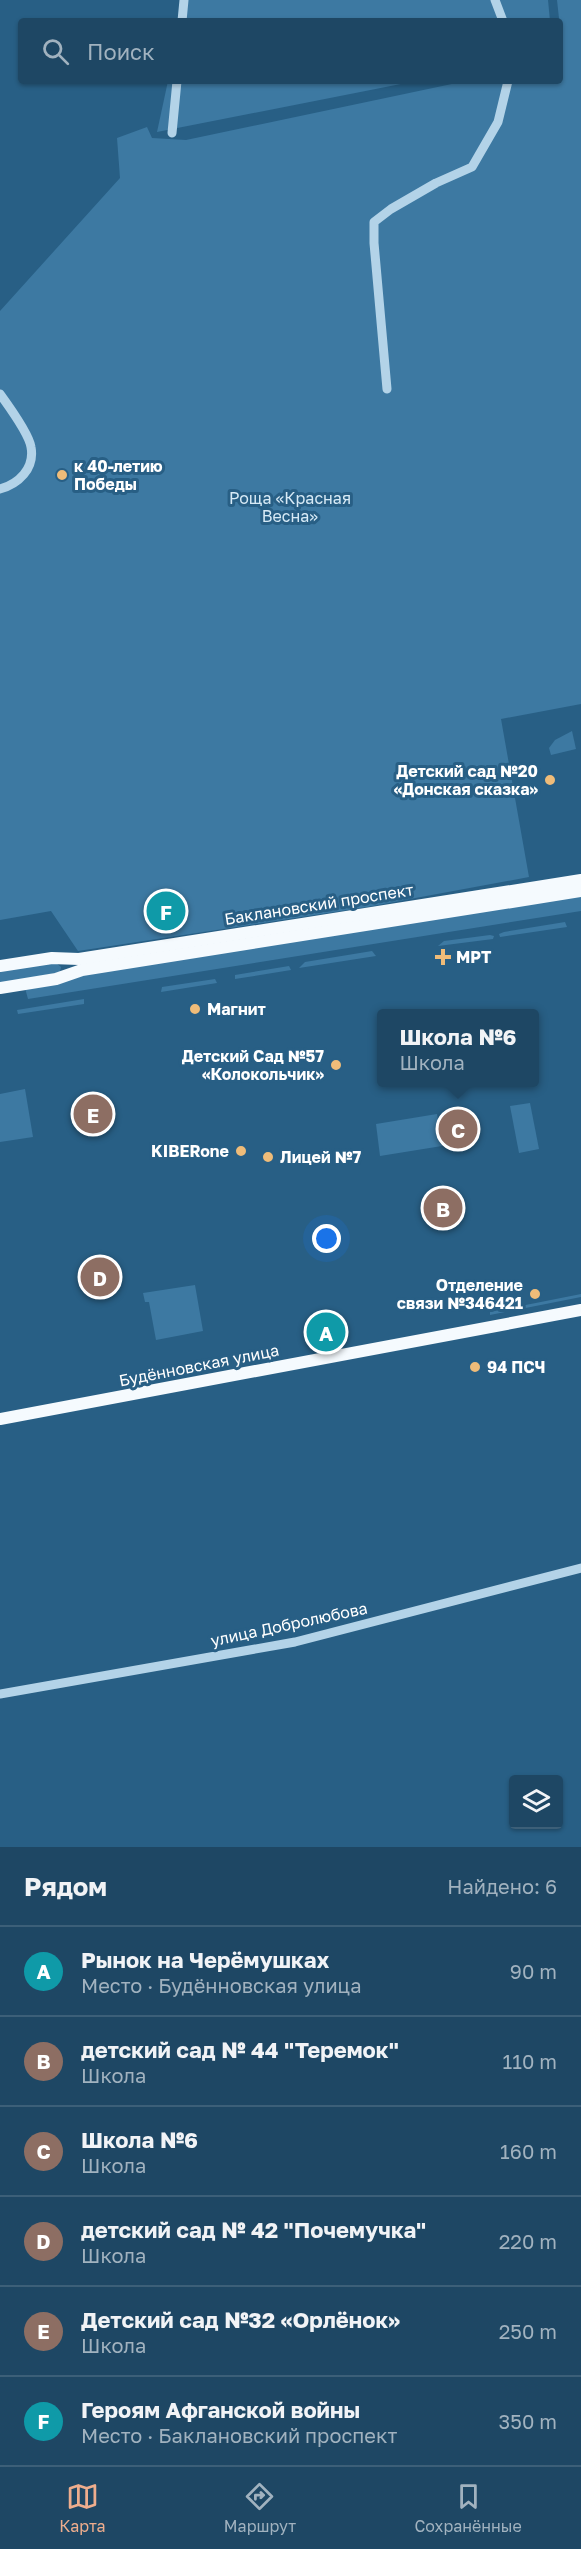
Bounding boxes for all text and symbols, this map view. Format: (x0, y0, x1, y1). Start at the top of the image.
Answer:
search box (18, 18, 563, 84)
icon: search (39, 35, 72, 68)
text: Поиск (87, 38, 155, 65)
place label: к 40-летию Победы (74, 456, 163, 494)
marker: к 40-летию Победы (55, 468, 69, 482)
park label: Роща «Красная Весна» (229, 488, 351, 526)
place label: Детский сад №20 «Донская сказка» (394, 761, 538, 799)
marker: Детский сад №20 «Донская сказка» (543, 773, 557, 787)
street label: Баклановский проспект (223, 879, 415, 929)
pin: F (146, 888, 186, 934)
place label: МРТ (456, 947, 492, 967)
marker: МРТ (434, 948, 452, 966)
place label: Магнит (207, 999, 266, 1019)
marker: Магнит (188, 1002, 202, 1016)
popup (377, 1009, 539, 1087)
text: Школа №6 (399, 1023, 517, 1050)
place label: Детский Сад №57 «Колокольчик» (182, 1046, 324, 1084)
text: Школа (399, 1050, 465, 1074)
marker: Детский Сад №57 «Колокольчик» (329, 1058, 343, 1072)
pin: E (74, 1092, 112, 1136)
pin: C (438, 1106, 478, 1152)
place label: KIBERone (151, 1141, 229, 1161)
marker: KIBERone (234, 1144, 248, 1158)
place label: Лицей №7 (280, 1147, 361, 1167)
marker: Лицей №7 (261, 1150, 275, 1164)
pin: B (424, 1186, 462, 1230)
your location (312, 1224, 341, 1253)
pin: D (80, 1254, 120, 1300)
place label: Отделение связи №346421 (397, 1275, 523, 1313)
marker: Отделение связи №346421 (528, 1287, 542, 1301)
pin: A (306, 1310, 346, 1354)
street label: Будённовская улица (117, 1340, 281, 1390)
place label: 94 ПСЧ (487, 1357, 545, 1377)
marker: 94 ПСЧ (468, 1360, 482, 1374)
street label: улица Добролюбова (209, 1598, 369, 1650)
map controls (509, 1775, 563, 1829)
button: layers (509, 1775, 563, 1829)
text: Рядом (24, 1871, 107, 1902)
text: Найдено: 6 (447, 1874, 557, 1898)
text: Рынок на Черёмушках (81, 1946, 329, 1973)
text: A (36, 1959, 51, 1983)
text: 90 m (510, 1959, 557, 1983)
text: Место · Будённовская улица (81, 1973, 362, 1997)
text: детский сад № 44 "Теремок" (81, 2036, 399, 2063)
text: B (36, 2049, 51, 2073)
text: 110 m (503, 2049, 557, 2073)
text: Школа (81, 2063, 146, 2087)
text: Школа №6 (81, 2126, 198, 2153)
text: C (36, 2139, 51, 2163)
text: 160 m (500, 2139, 557, 2163)
text: Школа (81, 2153, 146, 2177)
text: детский сад № 42 "Почемучка" (81, 2216, 426, 2243)
text: D (36, 2229, 51, 2253)
text: 220 m (499, 2229, 557, 2253)
text: Школа (81, 2243, 146, 2267)
text: Детский сад №32 «Орлёнок» (81, 2306, 400, 2333)
text: E (37, 2319, 50, 2343)
text: 250 m (499, 2319, 557, 2343)
text: Школа (81, 2333, 146, 2357)
text: Героям Афганской войны (81, 2396, 360, 2423)
text: F (38, 2409, 49, 2433)
text: 350 m (499, 2409, 557, 2433)
text: Место · Баклановский проспект (81, 2423, 397, 2447)
tab: Карта (59, 2480, 106, 2536)
tab: Маршрут (224, 2480, 296, 2536)
tab: Сохранённые (414, 2480, 522, 2536)

